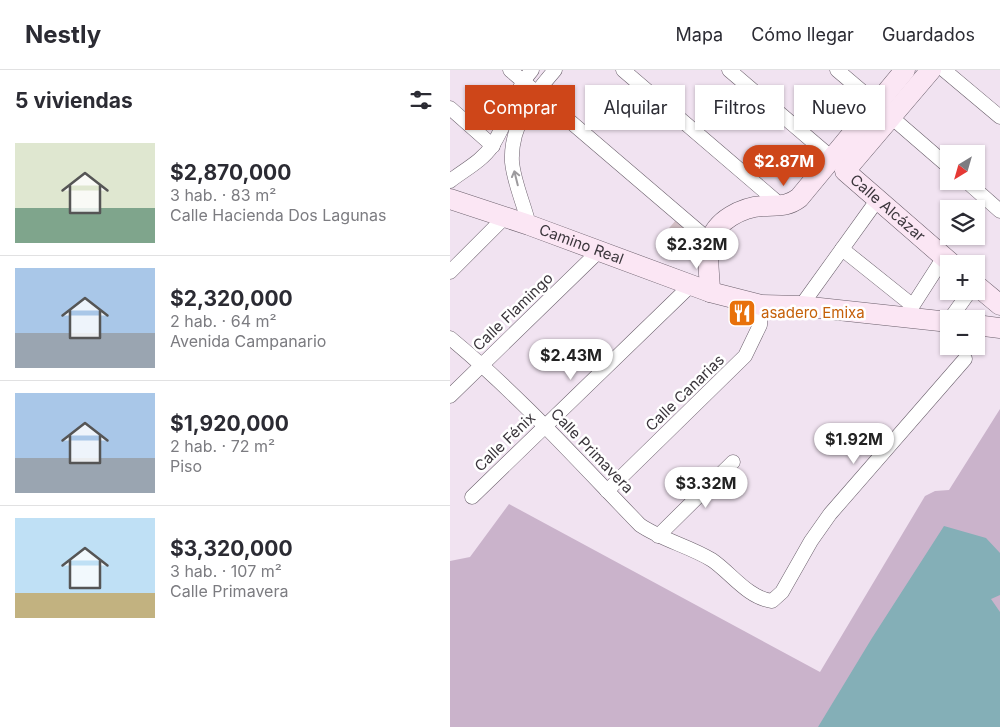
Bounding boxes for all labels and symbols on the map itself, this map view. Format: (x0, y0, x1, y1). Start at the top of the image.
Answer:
pin: $2.87M (743, 144, 825, 187)
north arrow (940, 145, 985, 190)
one-way arrow (510, 170, 520, 186)
street label: Calle Alcázar (846, 170, 930, 246)
street label: Camino Real (537, 220, 626, 268)
pin: $2.32M (656, 228, 738, 270)
street label: Calle Flamingo (469, 269, 557, 355)
restaurant icon: asadero Emixa (727, 298, 757, 328)
place label: asadero Emixa (761, 303, 865, 322)
pin: $2.43M (530, 338, 612, 381)
street label: Calle Canarias (641, 350, 728, 435)
street label: Calle Primavera (547, 404, 638, 497)
street label: Calle Fénix (470, 408, 539, 475)
pin: $1.92M (813, 422, 895, 465)
pin: $3.32M (665, 466, 747, 509)

